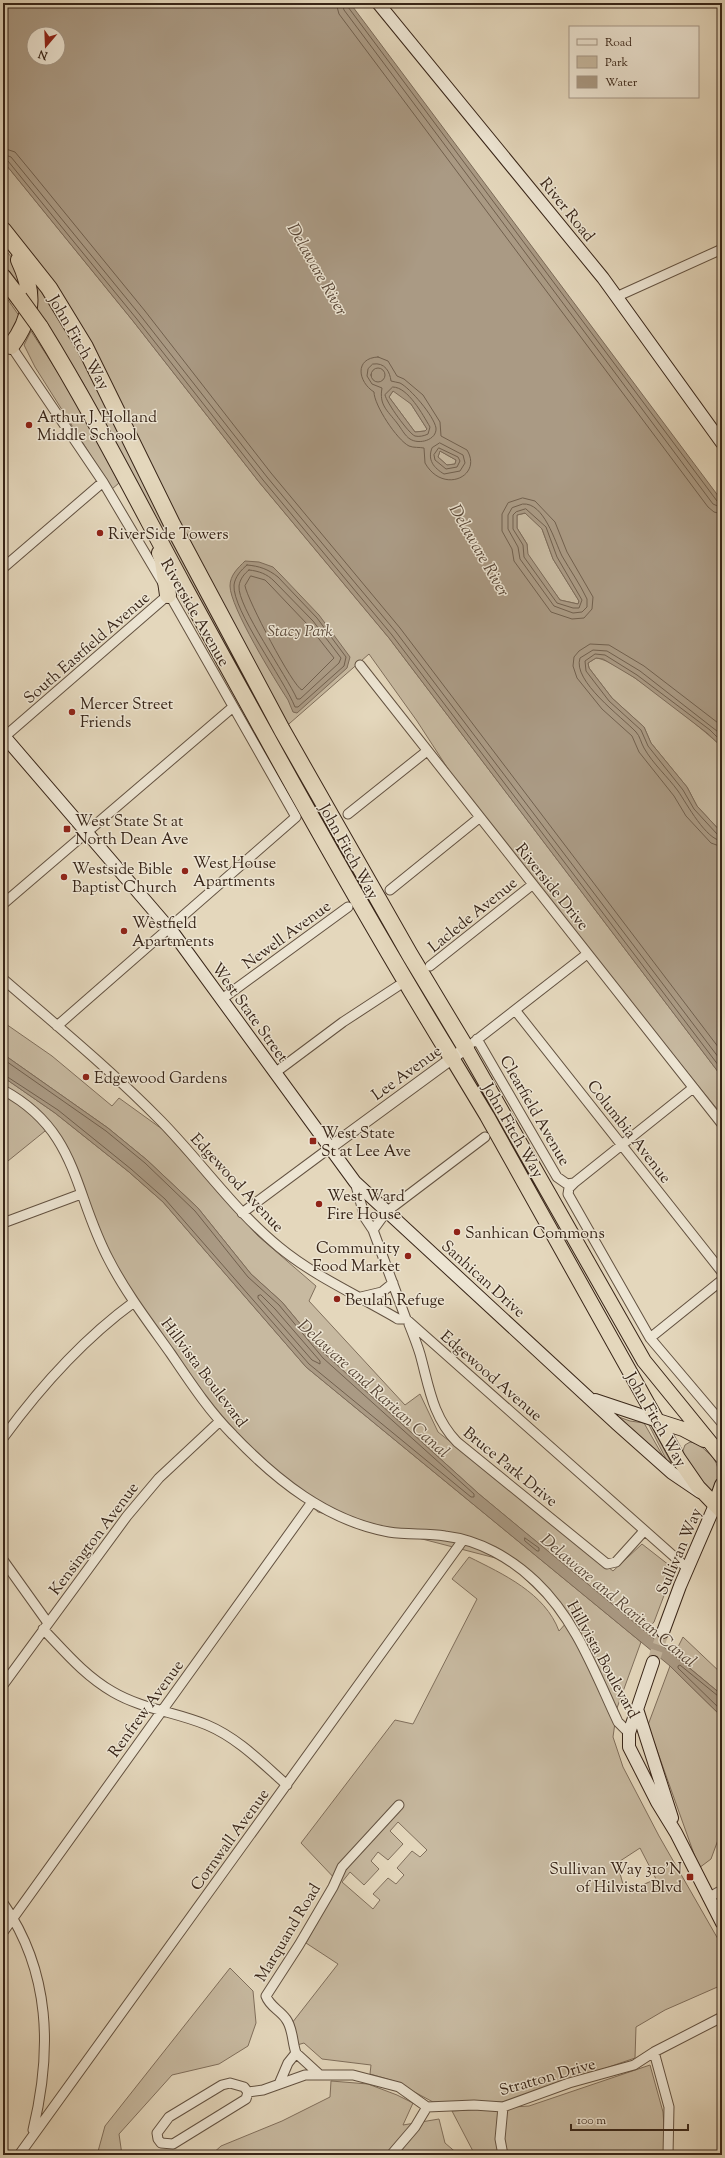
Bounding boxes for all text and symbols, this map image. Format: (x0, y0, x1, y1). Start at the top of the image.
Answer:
north arrow (26, 26, 66, 66)
legend (569, 26, 699, 98)
text: Road (605, 34, 632, 52)
text: N (36, 45, 51, 64)
text: Park (605, 54, 628, 72)
text: Water (605, 74, 638, 92)
street label: River Road (533, 174, 599, 248)
water label: Delaware River (280, 219, 352, 321)
street label: John Fitch Way (41, 291, 114, 395)
place label: Arthur J. Holland Middle School (37, 407, 157, 448)
marker: Arthur J. Holland Middle School (24, 420, 34, 430)
water label: Delaware River (442, 500, 514, 602)
place label: RiverSide Towers (108, 524, 228, 547)
marker: RiverSide Towers (95, 528, 105, 538)
street label: Riverside Avenue (154, 555, 234, 672)
street label: South Eastfield Avenue (19, 587, 156, 710)
park label: Stacy Park (267, 621, 333, 644)
place label: Mercer Street Friends (80, 694, 174, 735)
marker: Mercer Street Friends (67, 707, 77, 717)
street label: John Fitch Way (312, 799, 384, 904)
place label: West State St at North Dean Ave (75, 811, 188, 852)
marker: West State St at North Dean Ave (62, 824, 72, 834)
street label: Riverside Drive (509, 839, 593, 936)
place label: West House Apartments (193, 853, 276, 894)
place label: Westside Bible Baptist Church (72, 859, 178, 900)
marker: West House Apartments (180, 866, 190, 876)
marker: Westside Bible Baptist Church (59, 872, 69, 882)
street label: Laclede Avenue (424, 873, 523, 959)
street label: Newell Avenue (238, 896, 336, 976)
place label: Westfield Apartments (132, 913, 214, 954)
marker: Westfield Apartments (119, 926, 129, 936)
street label: West State Street (205, 959, 293, 1069)
street label: Lee Avenue (368, 1041, 447, 1107)
street label: Clearfield Avenue (493, 1052, 575, 1171)
place label: Edgewood Gardens (94, 1068, 227, 1091)
marker: Edgewood Gardens (81, 1072, 91, 1082)
street label: Columbia Avenue (580, 1076, 676, 1189)
street label: John Fitch Way (475, 1079, 548, 1183)
place label: West State St at Lee Ave (321, 1123, 411, 1164)
street label: Edgewood Avenue (184, 1129, 288, 1239)
marker: West State St at Lee Ave (308, 1136, 318, 1146)
place label: West Ward Fire House (327, 1186, 405, 1227)
marker: West Ward Fire House (314, 1199, 324, 1209)
place label: Sanhican Commons (465, 1223, 605, 1246)
marker: Sanhican Commons (452, 1227, 462, 1237)
street label: Sanhican Drive (435, 1236, 529, 1324)
place label: Community Food Market (312, 1238, 401, 1279)
marker: Community Food Market (403, 1251, 413, 1261)
place label: Beulah Refuge (345, 1290, 445, 1313)
marker: Beulah Refuge (332, 1294, 342, 1304)
street label: Hillvista Boulevard (154, 1314, 252, 1433)
water label: Delaware and Raritan Canal (291, 1315, 454, 1464)
street label: Edgewood Avenue (434, 1326, 546, 1428)
street label: John Fitch Way (618, 1368, 691, 1472)
street label: Bruce Park Drive (457, 1423, 562, 1513)
street label: Kensington Avenue (45, 1478, 145, 1601)
street label: Sullivan Way (652, 1505, 709, 1599)
water label: Delaware and Raritan Canal (534, 1529, 701, 1674)
street label: Hillvista Boulevard (560, 1597, 644, 1723)
street label: Renfrew Avenue (104, 1656, 190, 1763)
street label: Cornwall Avenue (186, 1785, 276, 1896)
place label: Sullivan Way 310'N of Hilvista Blvd (549, 1859, 682, 1900)
marker: Sullivan Way 310'N of Hilvista Blvd (685, 1872, 695, 1882)
street label: Marquand Road (251, 1880, 328, 1987)
street label: Stratton Drive (497, 2054, 599, 2103)
scale bar (571, 2106, 688, 2132)
text: 100 m (577, 2112, 606, 2130)

